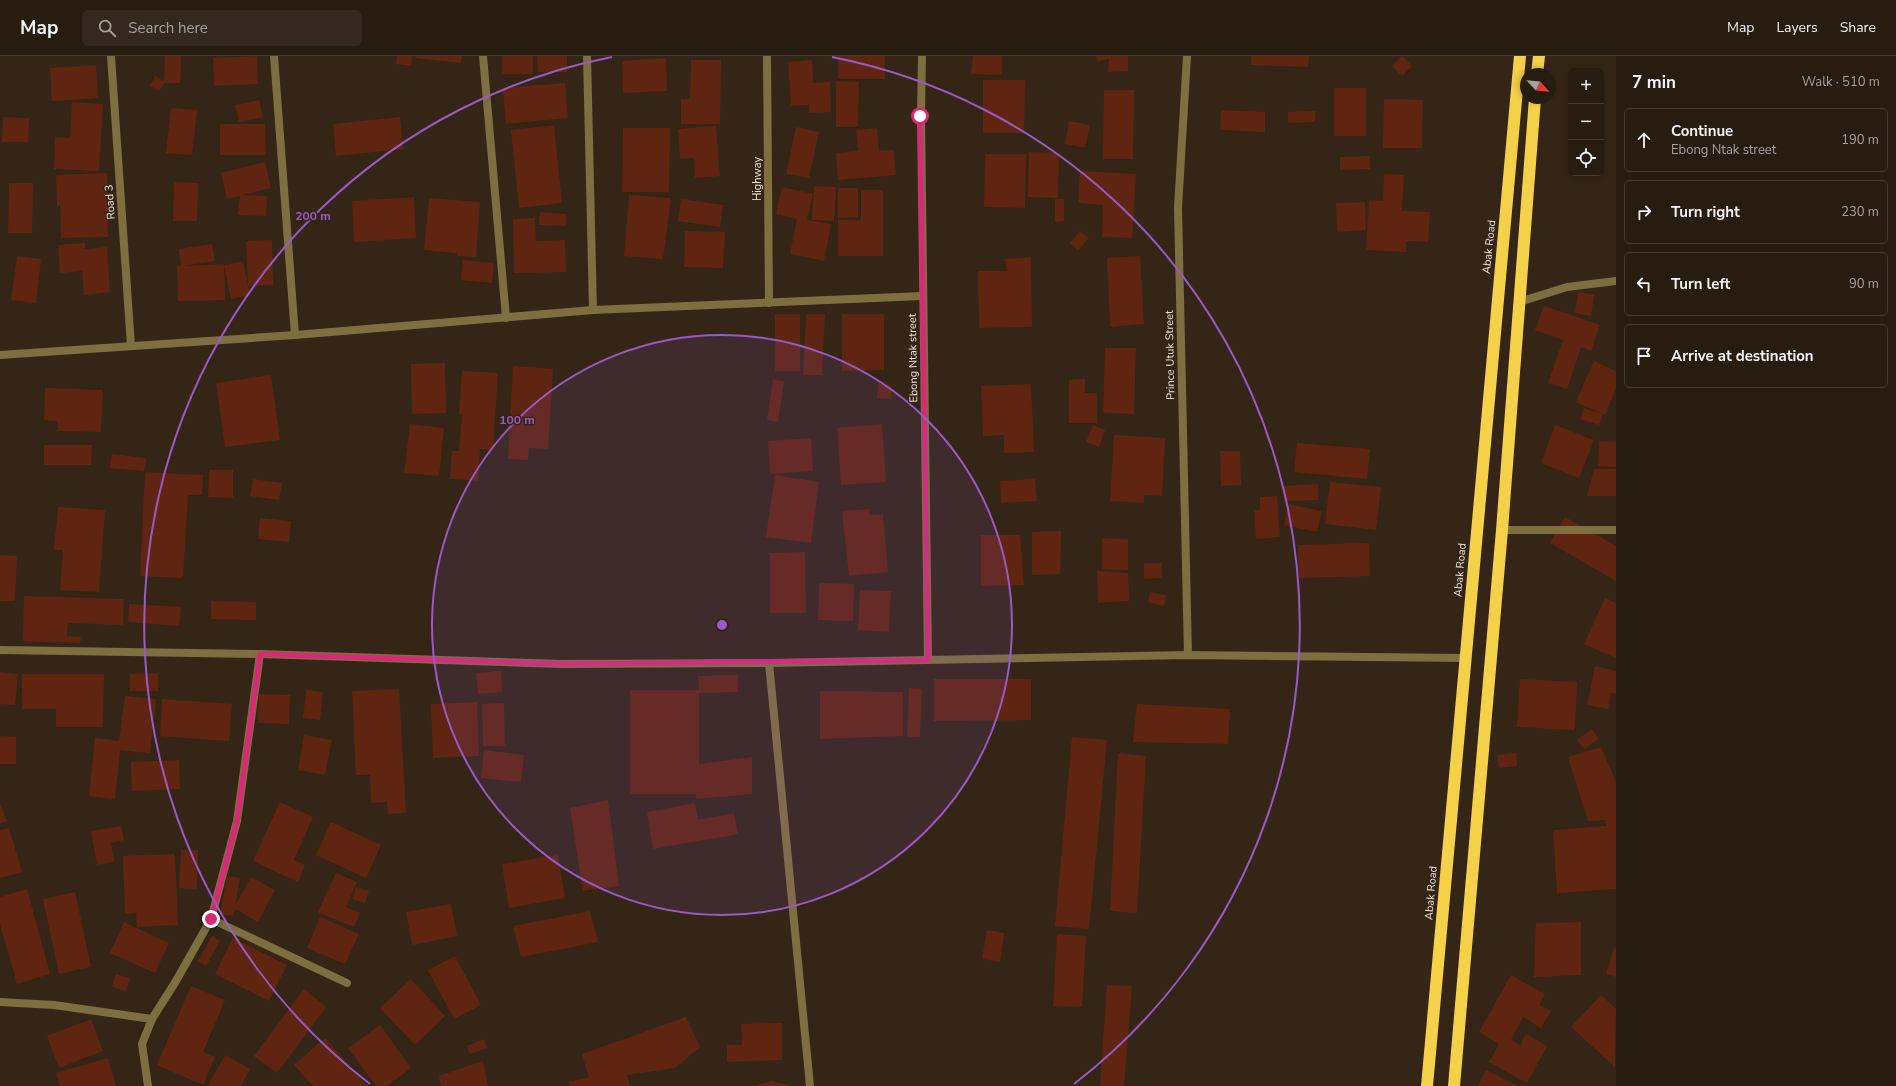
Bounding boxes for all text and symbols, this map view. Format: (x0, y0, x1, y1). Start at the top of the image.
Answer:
search box (82, 10, 362, 46)
text: Map (20, 15, 58, 41)
icon: search (96, 17, 118, 39)
text: Search here (128, 18, 208, 38)
text: Map (1727, 18, 1754, 37)
text: Layers (1776, 18, 1818, 37)
text: Share (1840, 18, 1876, 37)
north arrow (1520, 68, 1556, 104)
map controls (1568, 68, 1604, 176)
button: + (1568, 68, 1604, 104)
text: 7 min (1632, 71, 1676, 94)
text: Walk · 510 m (1802, 73, 1880, 91)
button: − (1568, 104, 1604, 140)
route start (911, 107, 929, 125)
text: Continue (1671, 121, 1733, 141)
icon: ahead (1633, 129, 1655, 151)
text: 190 m (1841, 131, 1879, 149)
button: locate (1568, 140, 1604, 176)
text: Ebong Ntak street (1671, 141, 1776, 159)
street label: Highway (750, 157, 765, 201)
street label: Road 3 (101, 184, 119, 220)
icon: right (1633, 201, 1655, 223)
text: Turn right (1671, 202, 1740, 222)
text: 230 m (1841, 203, 1879, 221)
text: 200 m (295, 208, 331, 224)
street label: Abak Road (1479, 219, 1499, 275)
icon: left (1633, 273, 1655, 295)
text: Turn left (1671, 274, 1730, 294)
text: 90 m (1849, 275, 1879, 293)
street label: Prince Utuk Street (1162, 310, 1178, 400)
street label: Ebong Ntak street (905, 313, 921, 403)
icon: arrive (1633, 345, 1655, 367)
text: Arrive at destination (1671, 346, 1814, 366)
text: 100 m (499, 412, 535, 428)
street label: Abak Road (1450, 542, 1470, 598)
centre of rings (715, 618, 729, 632)
street label: Abak Road (1421, 865, 1441, 921)
route end (202, 910, 220, 928)

